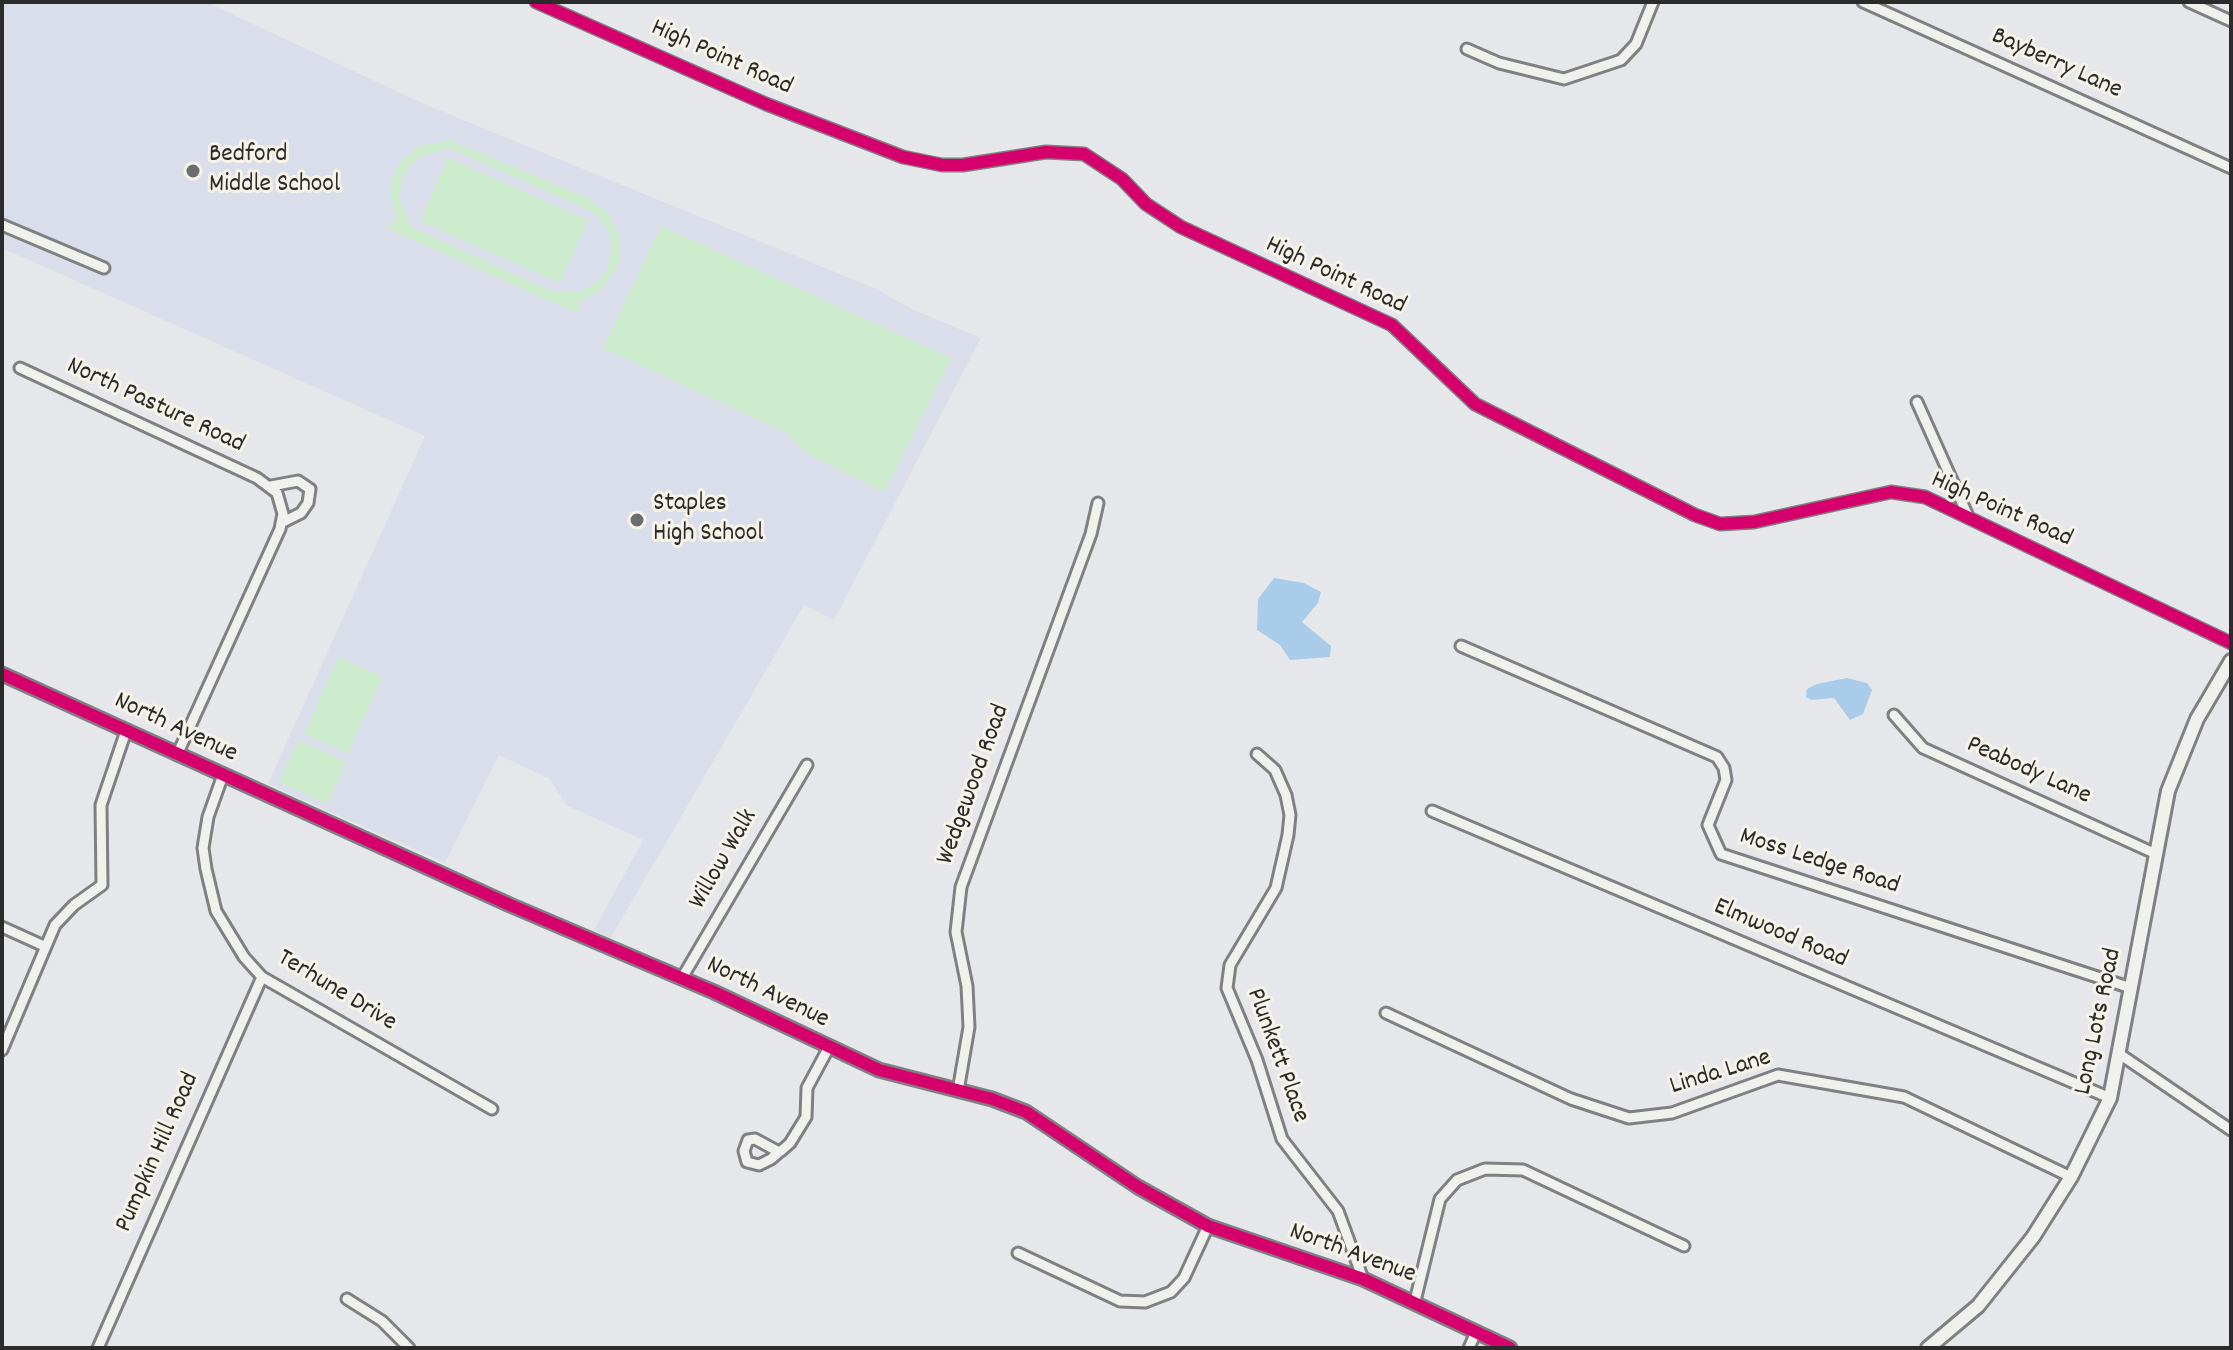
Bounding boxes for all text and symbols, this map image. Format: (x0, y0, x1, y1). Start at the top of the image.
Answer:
street label: High Point Road (645, 14, 797, 104)
street label: Bayberry Lane (1986, 22, 2126, 108)
place label: Bedford Middle School (209, 140, 340, 202)
marker: Bedford Middle School (184, 162, 202, 180)
street label: High Point Road (1260, 231, 1410, 323)
street label: North Pasture Road (61, 352, 249, 462)
street label: High Point Road (1925, 466, 2077, 556)
place label: Staples High School (653, 489, 763, 550)
marker: Staples High School (628, 511, 646, 529)
street label: North Avenue (108, 687, 242, 771)
street label: Wedgewood Road (932, 701, 1018, 869)
street label: Peabody Lane (1961, 731, 2095, 813)
street label: Willow Walk (684, 804, 766, 916)
street label: Moss Ledge Road (1735, 822, 1903, 904)
street label: Elmwood Road (1708, 893, 1852, 977)
street label: Terhune Drive (270, 944, 402, 1040)
street label: Long Lots Road (2069, 946, 2131, 1098)
street label: North Avenue (701, 951, 833, 1037)
street label: Plunkett Place (1237, 985, 1315, 1127)
street label: Linda Lane (1667, 1044, 1775, 1104)
street label: Pumpkin Hill Road (110, 1068, 208, 1238)
street label: North Avenue (1284, 1218, 1420, 1292)

